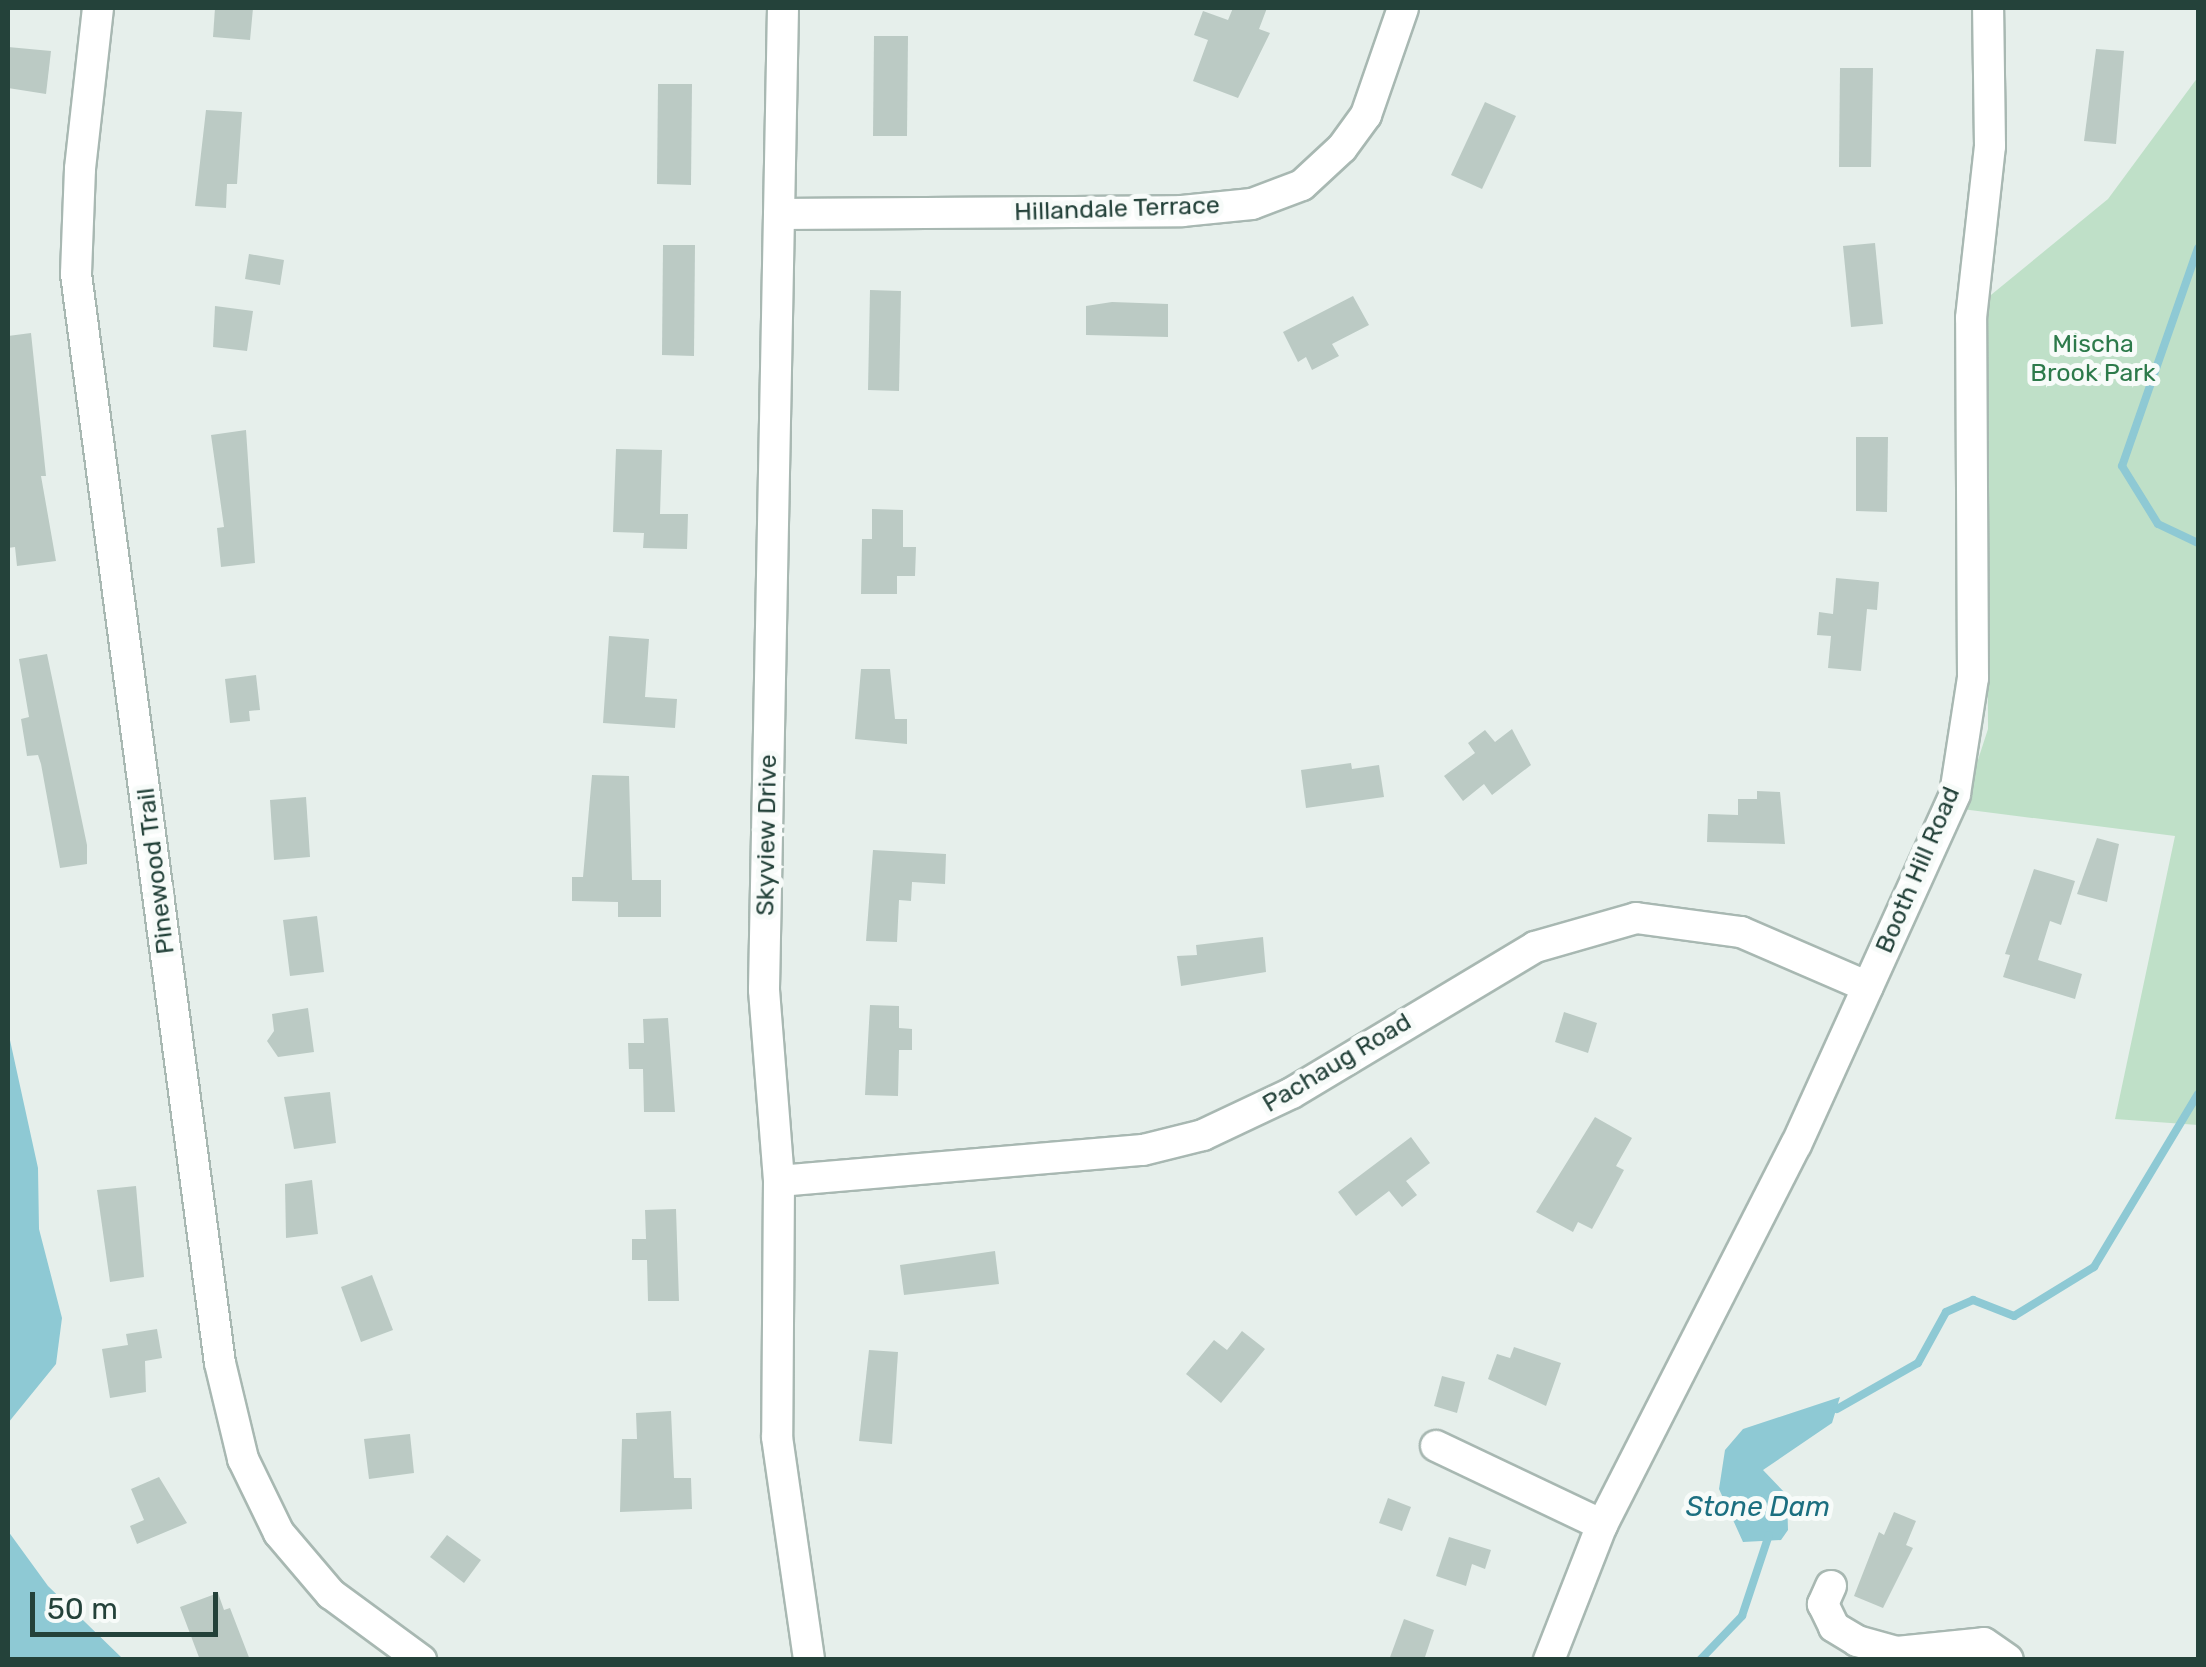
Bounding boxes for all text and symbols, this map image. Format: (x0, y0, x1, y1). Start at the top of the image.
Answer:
street label: Hillandale Terrace (1013, 190, 1221, 228)
park label: Mischa Brook Park (2030, 330, 2156, 389)
street label: Skyview Drive (751, 754, 783, 916)
street label: Booth Hill Road (1869, 782, 1967, 958)
street label: Pinewood Trail (131, 786, 181, 956)
street label: Pachaug Road (1257, 1007, 1417, 1119)
water label: Stone Dam (1686, 1490, 1830, 1524)
scale bar (35, 1572, 222, 1634)
text: 50 m (47, 1591, 118, 1627)

